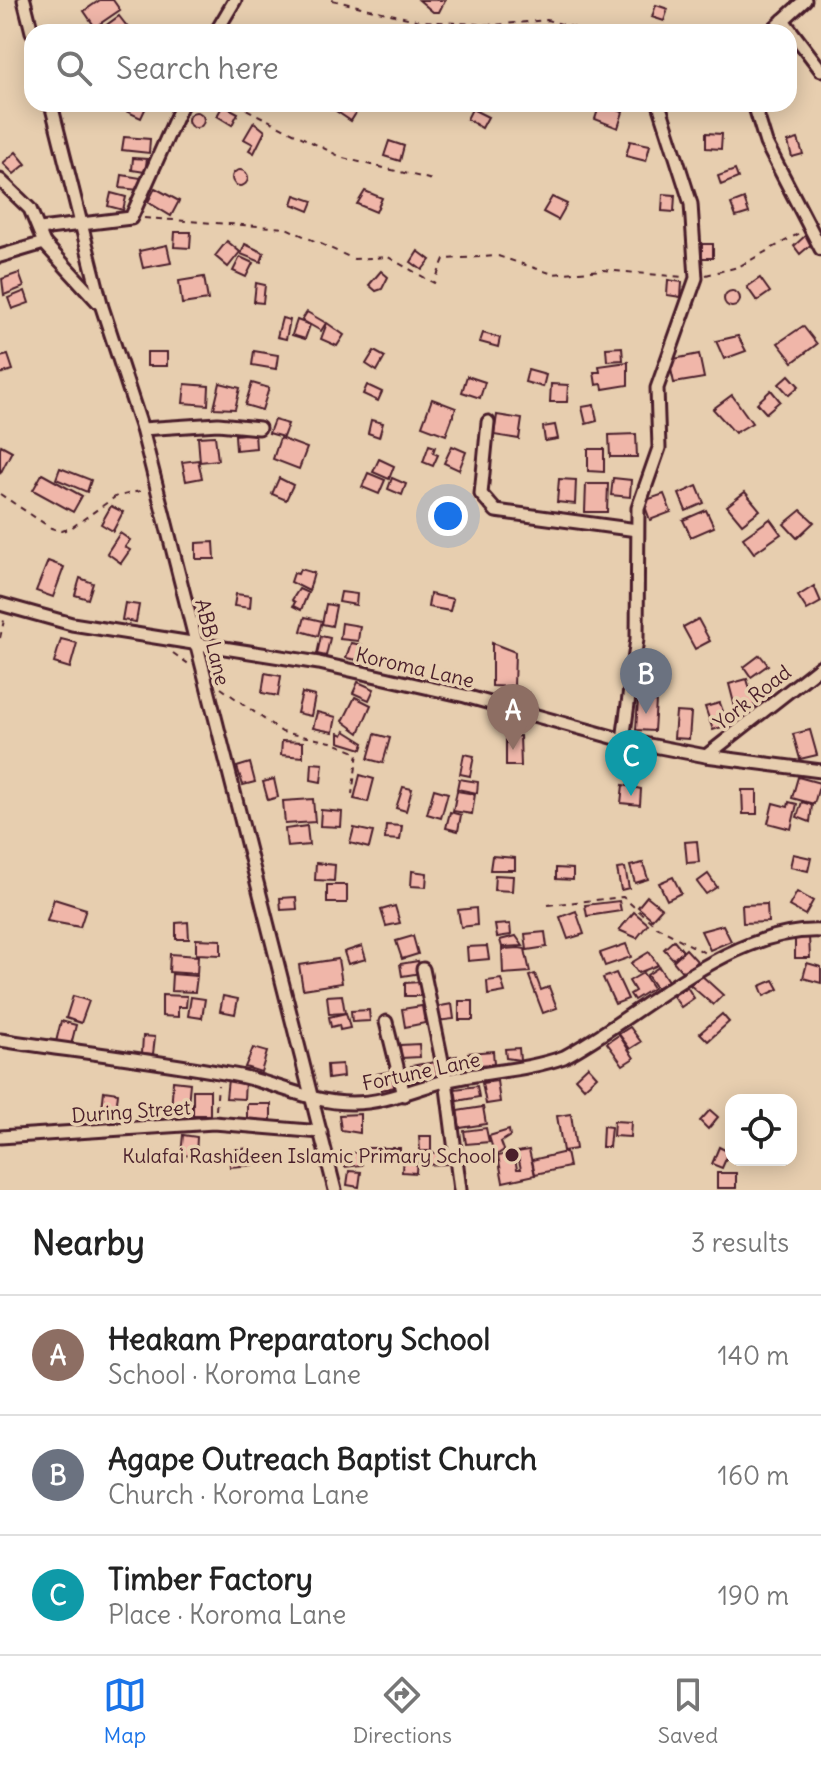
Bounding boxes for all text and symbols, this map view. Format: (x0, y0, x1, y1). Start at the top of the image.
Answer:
search box (24, 24, 797, 112)
icon: search (52, 46, 96, 90)
text: Search here (116, 49, 279, 87)
your location (428, 496, 468, 536)
street label: ABB Lane (190, 596, 236, 688)
street label: Koroma Lane (353, 641, 477, 693)
pin: B (620, 648, 672, 714)
street label: York Road (708, 659, 796, 735)
pin: A (487, 684, 539, 750)
pin: C (605, 730, 657, 796)
street label: Fortune Lane (360, 1046, 482, 1096)
street label: During Street (71, 1094, 192, 1128)
map controls (725, 1094, 797, 1166)
button: locate (725, 1094, 797, 1166)
place label: Kulafai Rashideen Islamic Primary School (122, 1143, 496, 1168)
marker: Kulafai Rashideen Islamic Primary School (503, 1146, 521, 1164)
text: Nearby (32, 1221, 145, 1264)
text: 3 results (691, 1226, 789, 1259)
text: Heakam Preparatory School (108, 1320, 490, 1358)
text: A (50, 1339, 66, 1372)
text: 140 m (718, 1339, 789, 1372)
text: School · Koroma Lane (108, 1358, 361, 1391)
text: Agape Outreach Baptist Church (108, 1440, 537, 1478)
text: B (49, 1459, 67, 1492)
text: 160 m (718, 1459, 789, 1492)
text: Church · Koroma Lane (108, 1478, 369, 1511)
text: Timber Factory (108, 1560, 313, 1598)
text: C (49, 1579, 67, 1612)
text: 190 m (718, 1579, 789, 1612)
text: Place · Koroma Lane (108, 1598, 346, 1631)
tab: Map (103, 1673, 147, 1749)
tab: Directions (353, 1673, 452, 1749)
tab: Saved (658, 1673, 718, 1749)

